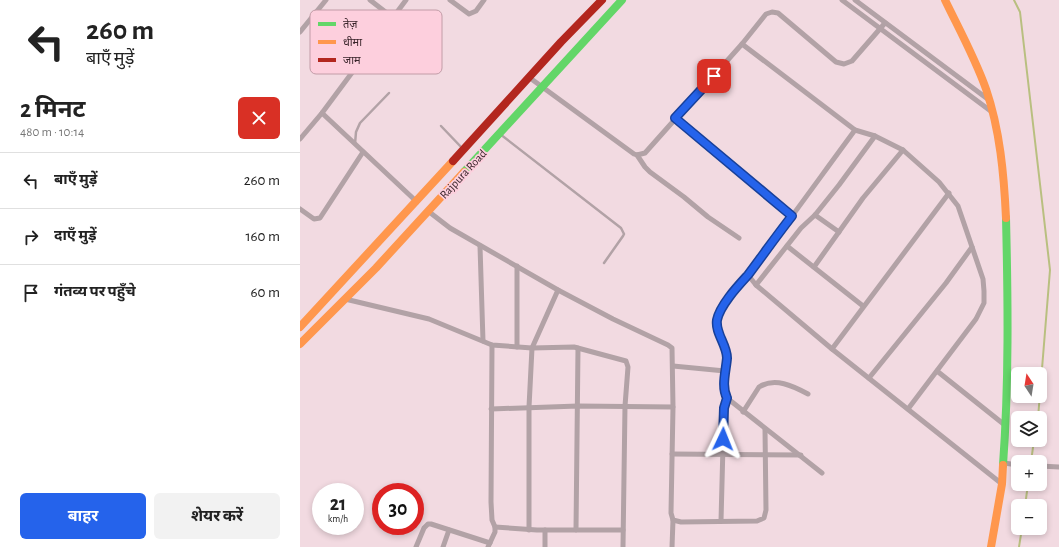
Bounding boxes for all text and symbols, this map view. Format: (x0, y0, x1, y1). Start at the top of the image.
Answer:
legend (310, 10, 442, 74)
icon: left (20, 16, 72, 68)
text: 260 m (86, 17, 154, 45)
text: तेज़ (343, 18, 358, 30)
text: धीमा (343, 36, 362, 48)
text: बाएँ मुड़ें (86, 50, 134, 68)
text: जाम (343, 55, 361, 66)
pin (697, 59, 731, 93)
icon: arrive (703, 65, 725, 87)
button: close (238, 97, 280, 139)
text: 2 मिनट (20, 98, 85, 122)
text: 480 m · 10:14 (20, 126, 84, 139)
street label: Rajpura Road (437, 147, 489, 202)
icon: left (20, 170, 42, 192)
text: बाएँ मुड़ें (54, 172, 97, 187)
text: 260 m (244, 173, 280, 188)
icon: right (20, 226, 42, 248)
text: दाएँ मुड़ें (54, 228, 97, 243)
text: 160 m (245, 229, 280, 244)
icon: arrive (20, 282, 42, 304)
text: गंतव्य पर पहुँचे (54, 284, 136, 299)
text: 60 m (251, 285, 280, 300)
north arrow (1011, 367, 1047, 403)
map controls (1011, 367, 1047, 535)
button: layers (1011, 411, 1047, 447)
position arrow (702, 418, 744, 460)
button: + (1011, 455, 1047, 491)
speed limit sign: 30 (372, 483, 424, 535)
button: बाहर (20, 493, 146, 539)
button: शेयर करें (154, 493, 280, 539)
text: 21 (330, 494, 346, 514)
button: − (1011, 499, 1047, 535)
text: km/h (328, 514, 348, 524)

